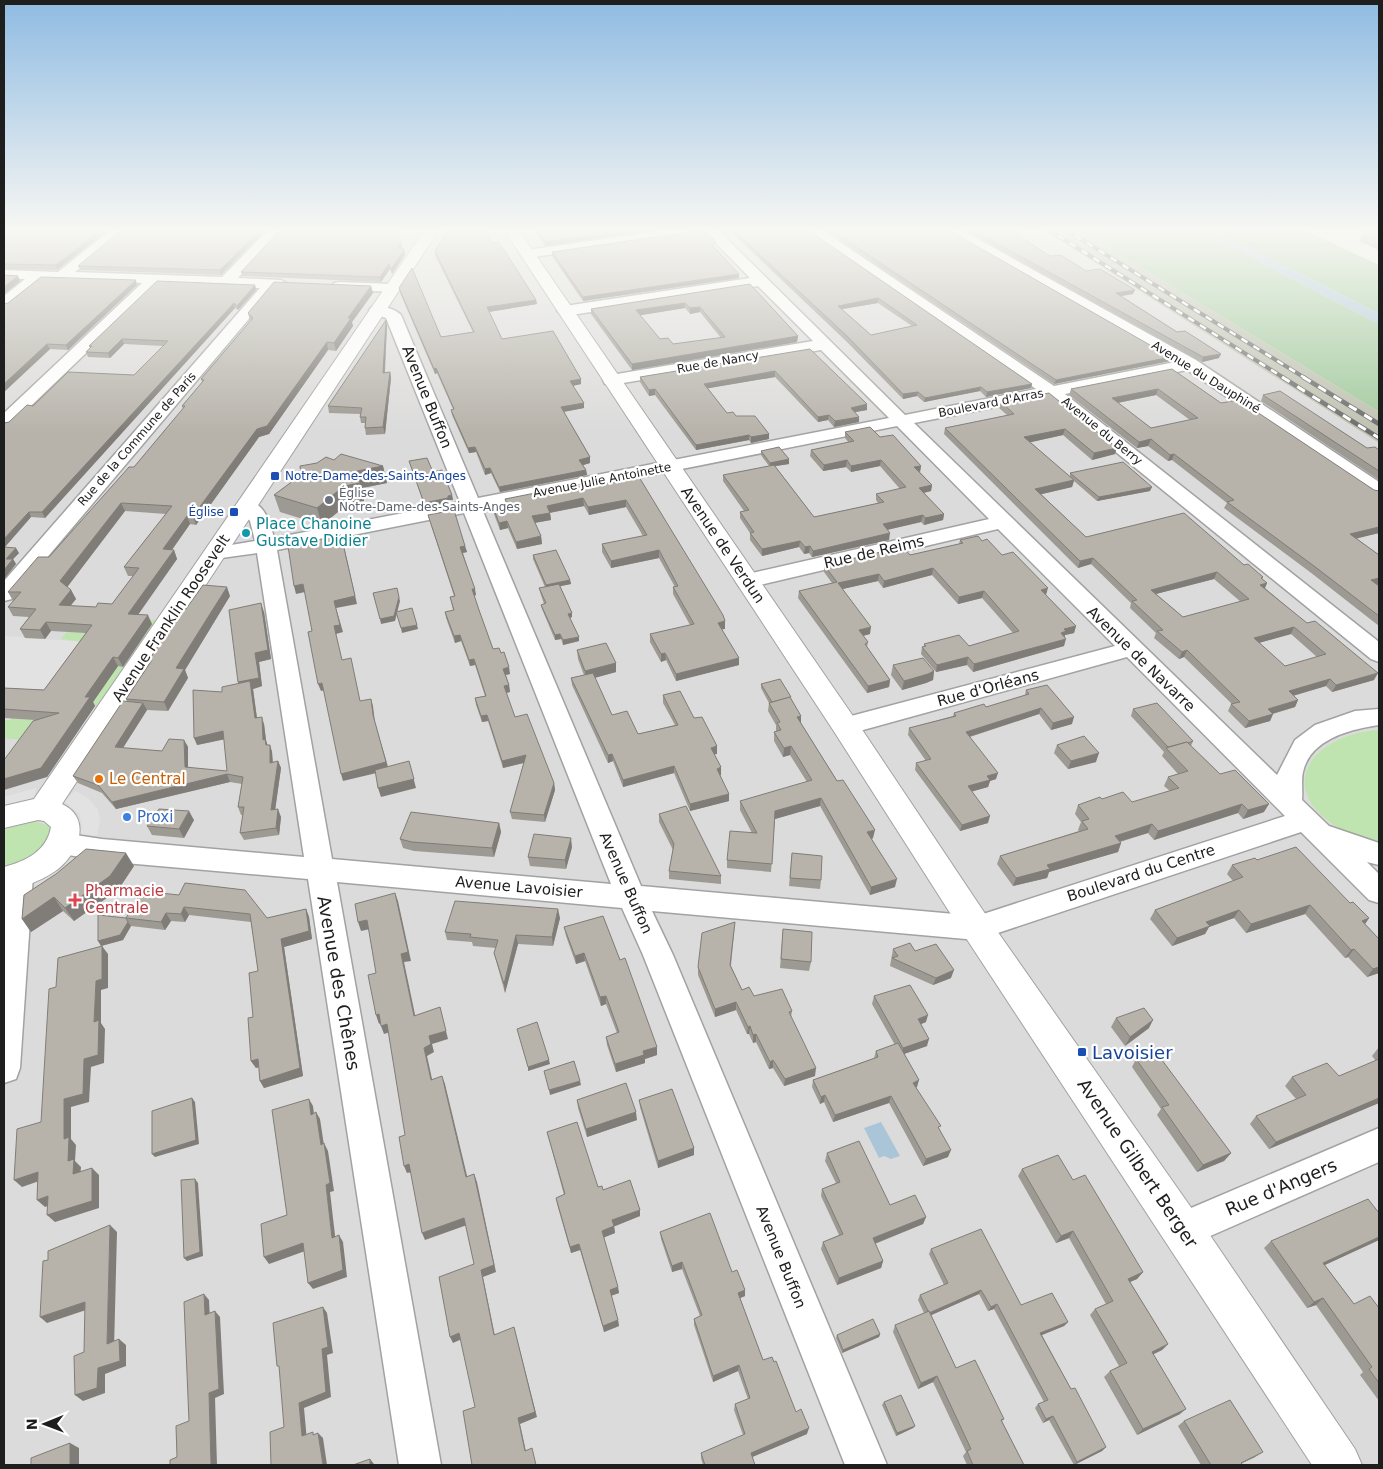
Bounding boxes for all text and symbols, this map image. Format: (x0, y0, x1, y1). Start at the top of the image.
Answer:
street label: Avenue du Dauphiné (1149, 338, 1263, 416)
street label: Avenue Buffon (398, 343, 456, 451)
street label: Rue de Nancy (676, 348, 760, 376)
street label: Rue de la Commune de Paris (75, 369, 199, 509)
street label: Boulevard d'Arras (937, 386, 1045, 420)
street label: Avenue du Berry (1059, 394, 1145, 468)
street label: Avenue Julie Antoinette (532, 460, 672, 500)
place label: Notre-Dame-des-Saints-Anges (285, 469, 466, 483)
marker: Notre-Dame-des-Saints-Anges (269, 470, 281, 482)
street label: Avenue de Verdun (677, 483, 769, 607)
place label: Église Notre-Dame-des-Saints-Anges (339, 485, 520, 514)
marker: Église Notre-Dame-des-Saints-Anges (323, 494, 335, 506)
place label: Église (188, 504, 224, 519)
marker: Église (228, 506, 240, 518)
place label: Place Chanoine Gustave Didier (256, 515, 371, 550)
marker: Place Chanoine Gustave Didier (240, 527, 252, 539)
street label: Avenue Franklin Roosevelt (108, 531, 234, 705)
street label: Rue de Reims (822, 532, 926, 572)
street label: Avenue de Navarre (1083, 603, 1199, 715)
street label: Rue d'Orléans (935, 666, 1041, 710)
place label: Le Central (109, 770, 186, 788)
marker: Le Central (93, 773, 105, 785)
place label: Proxi (137, 808, 173, 826)
marker: Proxi (121, 811, 133, 823)
street label: Avenue Buffon (596, 829, 656, 937)
street label: Boulevard du Centre (1065, 841, 1217, 905)
street label: Avenue Lavoisier (455, 872, 584, 902)
place label: Pharmacie Centrale (85, 882, 164, 917)
marker: Pharmacie Centrale (69, 894, 81, 906)
street label: Avenue des Chênes (313, 894, 365, 1072)
place label: Lavoisier (1092, 1042, 1173, 1063)
marker: Lavoisier (1076, 1046, 1088, 1058)
street label: Avenue Gilbert Berger (1073, 1074, 1203, 1252)
street label: Rue d'Angers (1222, 1154, 1340, 1220)
street label: Avenue Buffon (752, 1203, 810, 1311)
north arrow (20, 1399, 70, 1449)
text: N (24, 1418, 40, 1430)

